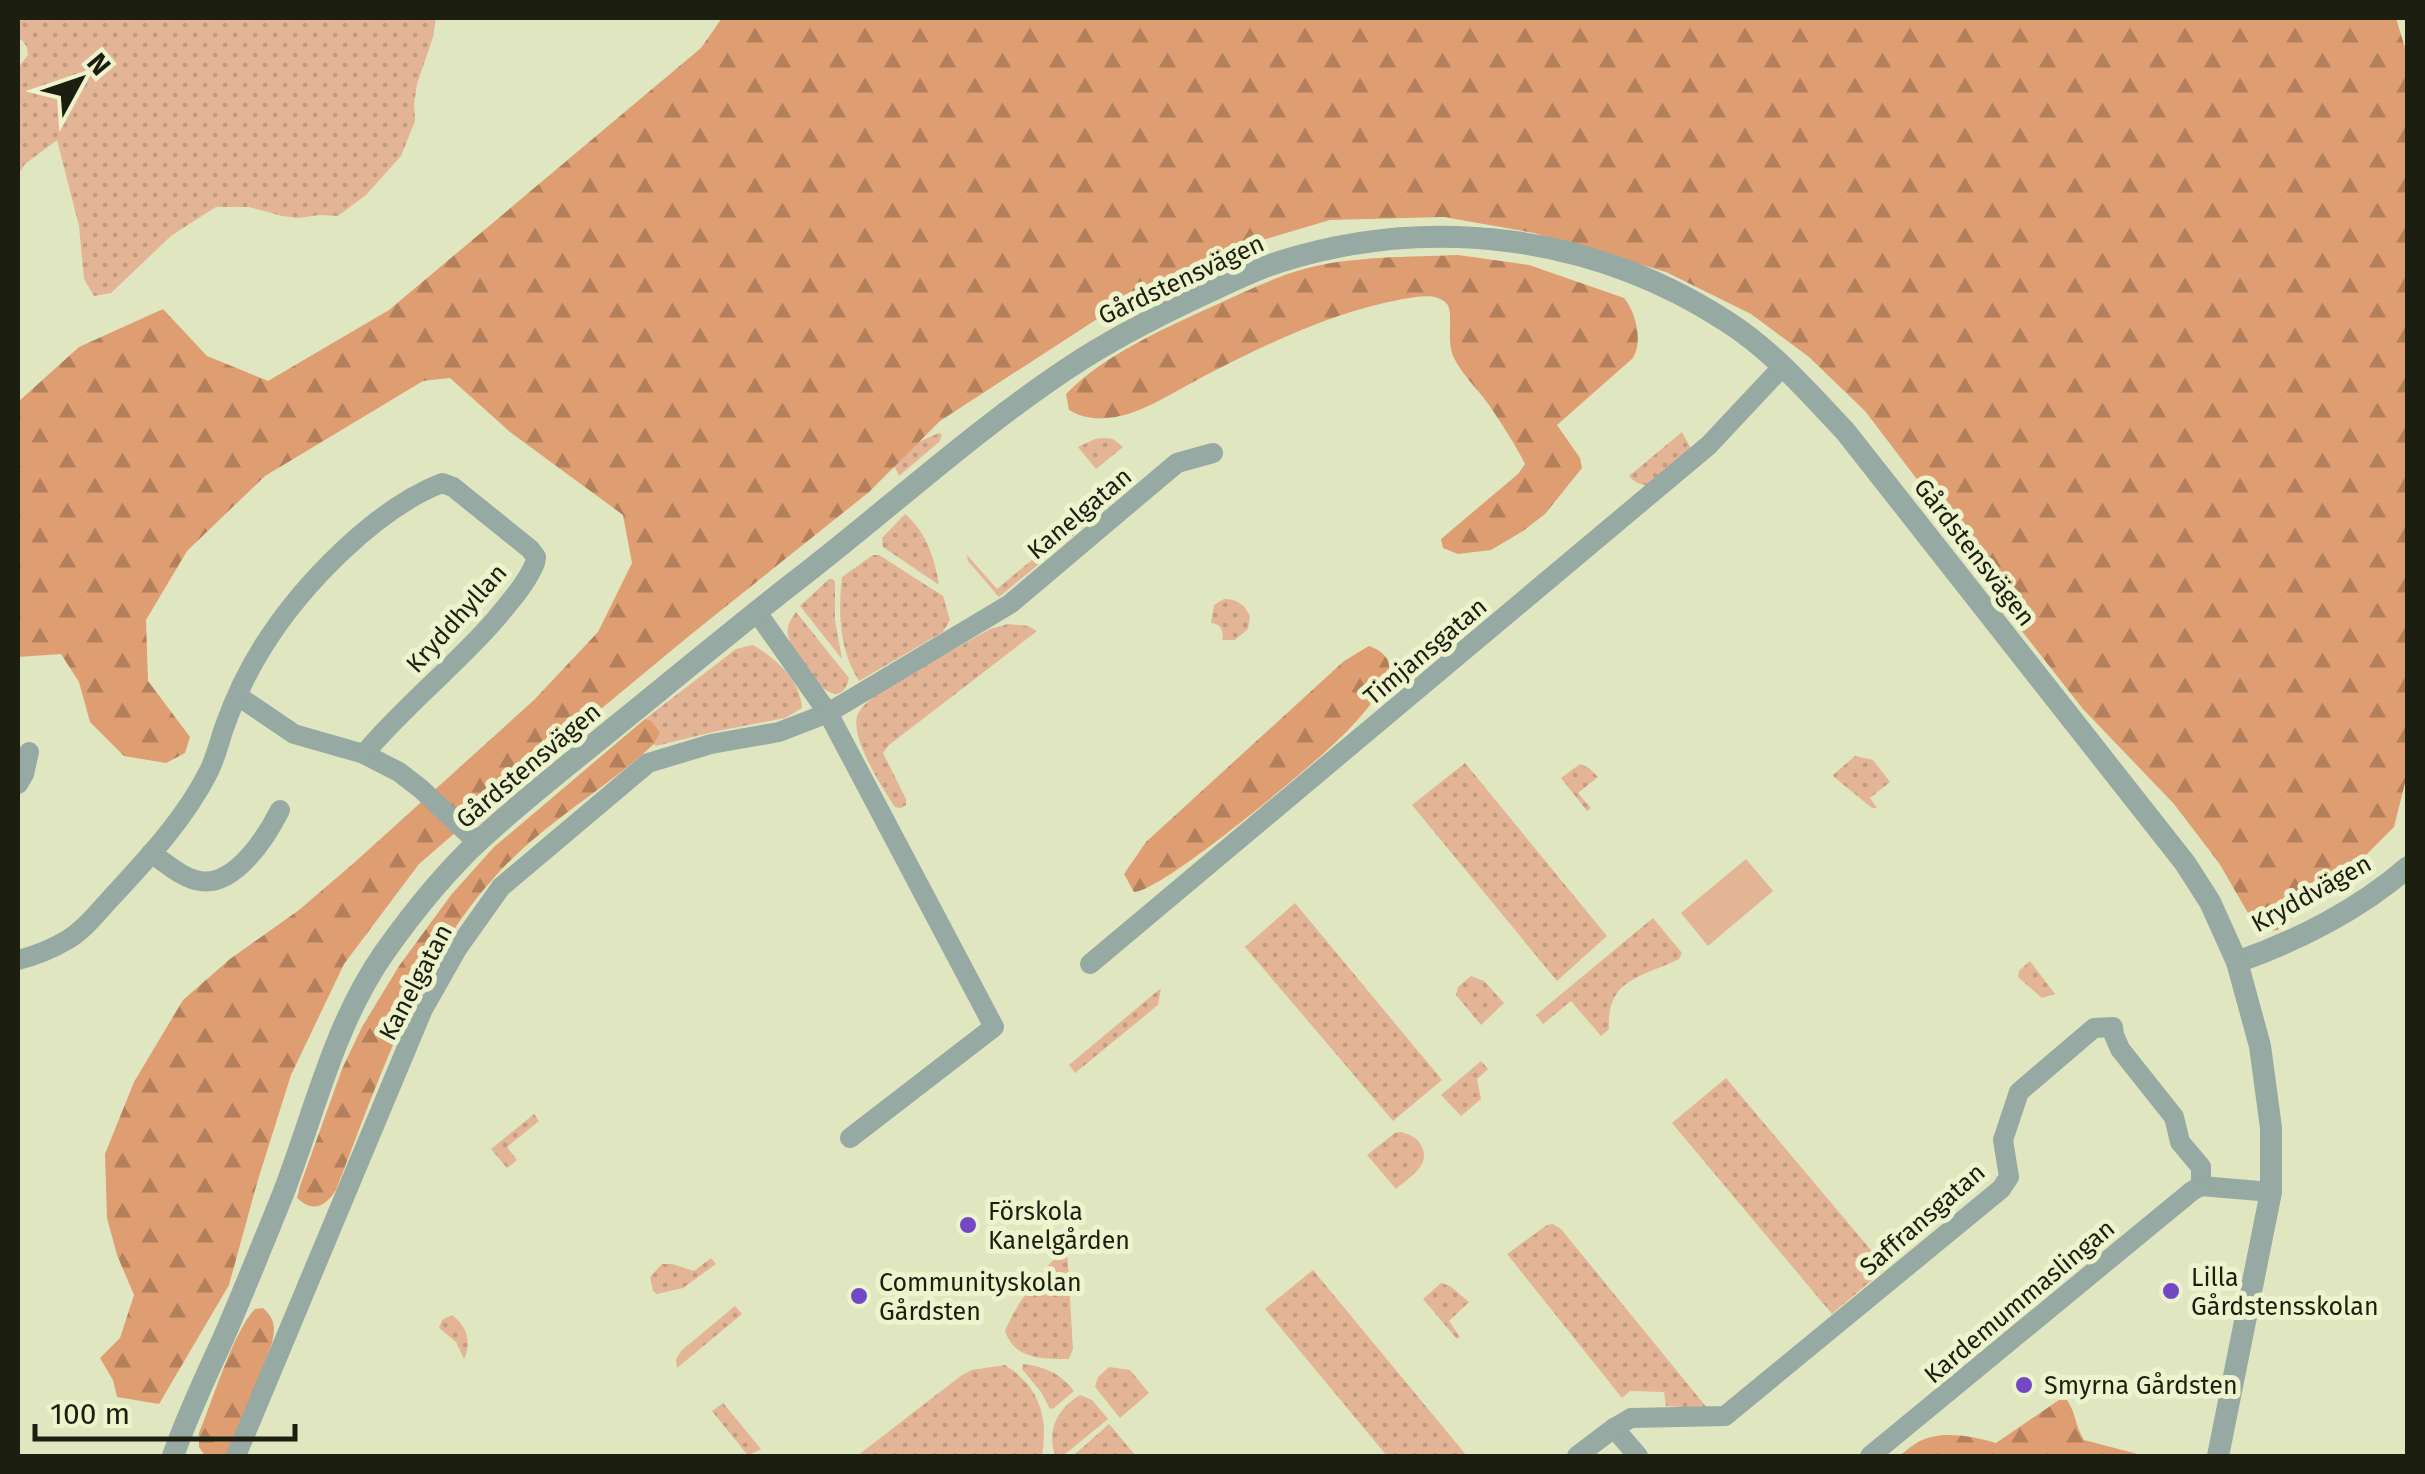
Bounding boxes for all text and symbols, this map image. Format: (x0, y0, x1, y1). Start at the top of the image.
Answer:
north arrow (30, 30, 130, 130)
text: N (80, 47, 117, 82)
street label: Gårdstensvägen (1094, 228, 1269, 331)
street label: Kanelgatan (1021, 461, 1138, 566)
street label: Gårdstensvägen (1907, 473, 2041, 632)
street label: Kryddhyllan (400, 558, 513, 679)
street label: Timjansgatan (1358, 592, 1493, 712)
street label: Gårdstensvägen (450, 697, 607, 835)
street label: Kryddvägen (2246, 849, 2377, 939)
street label: Kanelgatan (373, 919, 459, 1046)
street label: Saffransgatan (1854, 1157, 1991, 1282)
place label: Förskola Kanelgården (988, 1197, 1130, 1256)
street label: Kardemummaslingan (1918, 1213, 2121, 1390)
marker: Förskola Kanelgården (957, 1214, 979, 1236)
place label: Lilla Gårdstensskolan (2191, 1263, 2379, 1322)
place label: Communityskolan Gårdsten (879, 1268, 1082, 1327)
marker: Lilla Gårdstensskolan (2160, 1280, 2182, 1302)
marker: Communityskolan Gårdsten (848, 1285, 870, 1307)
place label: Smyrna Gårdsten (2044, 1371, 2238, 1401)
marker: Smyrna Gårdsten (2013, 1374, 2035, 1396)
scale bar (35, 1379, 295, 1441)
text: 100 m (50, 1396, 130, 1432)

